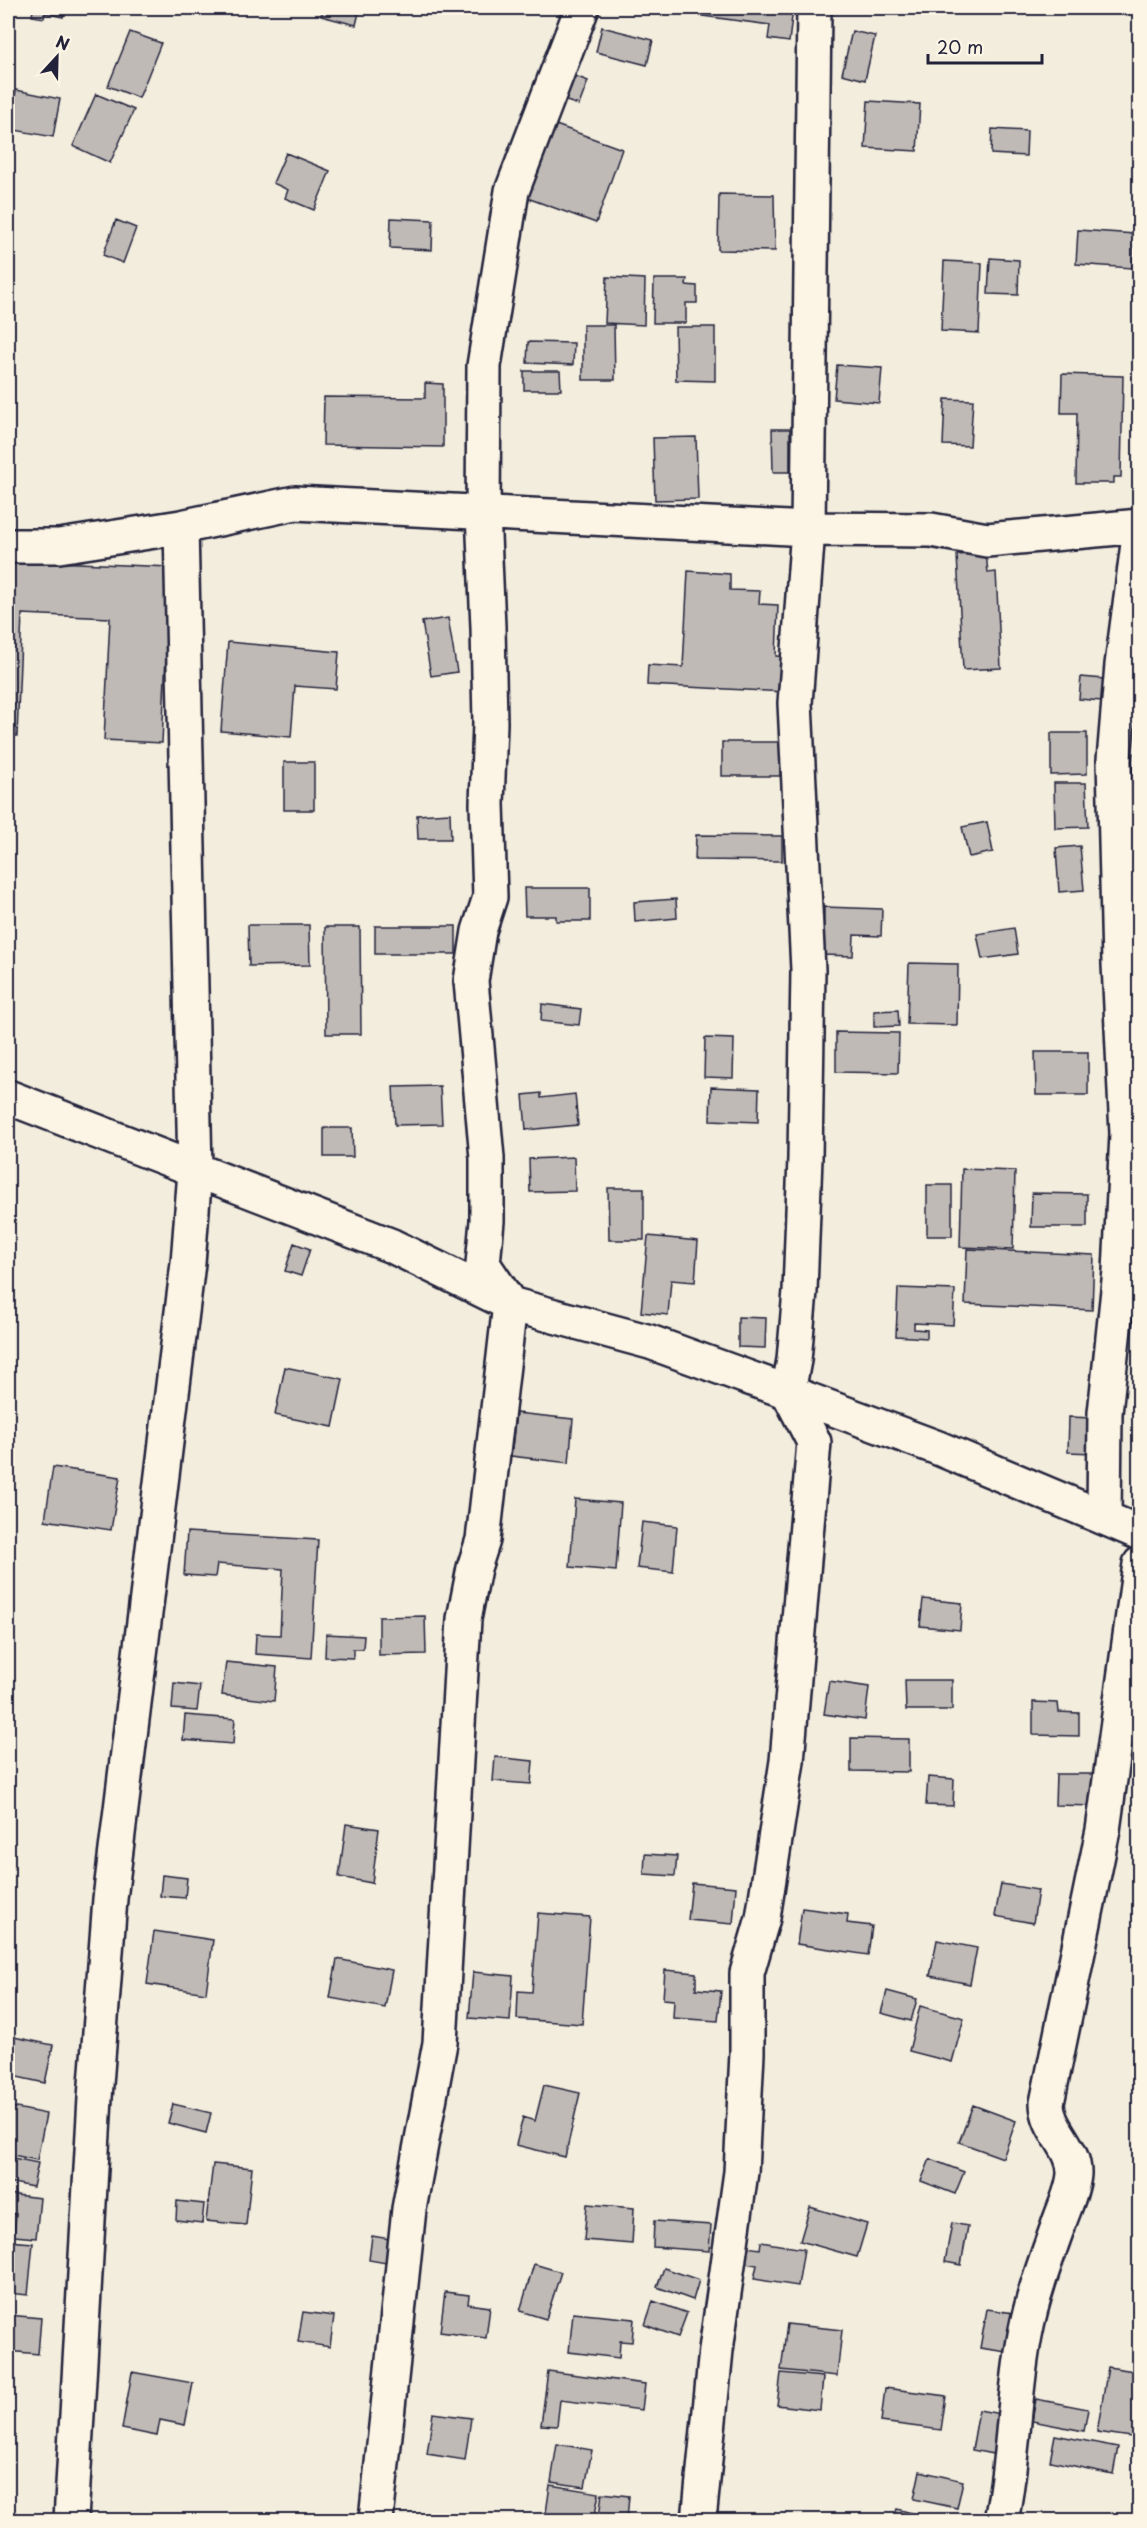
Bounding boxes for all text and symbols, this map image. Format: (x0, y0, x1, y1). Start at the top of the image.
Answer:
north arrow (27, 27, 87, 87)
scale bar (928, 27, 1042, 65)
text: N (53, 29, 73, 56)
text: 20 m (937, 33, 983, 60)

